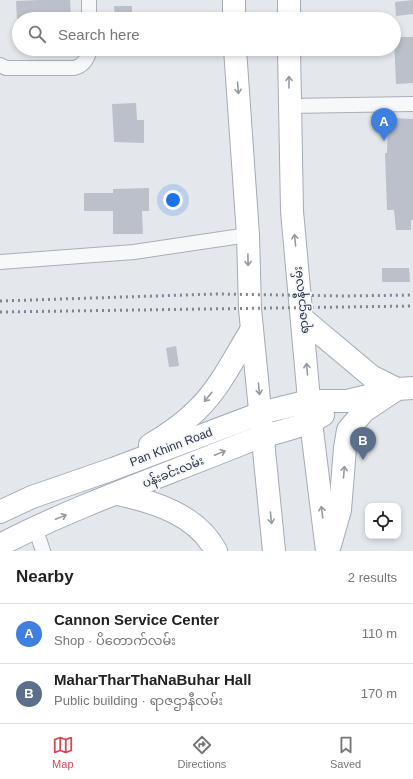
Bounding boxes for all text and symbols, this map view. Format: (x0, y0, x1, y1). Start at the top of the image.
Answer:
search box (12, 12, 401, 56)
icon: search (26, 23, 48, 45)
text: Search here (58, 26, 140, 43)
one-way arrow (285, 76, 293, 89)
one-way arrow (234, 81, 241, 94)
pin: A (371, 108, 397, 141)
your location (163, 190, 183, 210)
one-way arrow (291, 234, 298, 247)
one-way arrow (244, 253, 252, 266)
street label: ရာဇဌာနီလမ်း (288, 265, 314, 335)
one-way arrow (303, 363, 310, 376)
one-way arrow (255, 382, 262, 395)
one-way arrow (204, 392, 212, 403)
street label: Pan Khinn Road (128, 425, 214, 469)
pin: B (350, 427, 376, 460)
one-way arrow (214, 449, 226, 456)
street label: ပန်းခင်းလမ်း (140, 451, 207, 493)
one-way arrow (340, 466, 347, 479)
map controls (365, 503, 401, 539)
button: locate (365, 503, 401, 539)
one-way arrow (318, 506, 326, 519)
one-way arrow (267, 511, 275, 524)
one-way arrow (54, 513, 66, 520)
text: Nearby (16, 567, 74, 586)
text: 2 results (348, 570, 397, 585)
text: Cannon Service Center (54, 611, 219, 628)
text: A (24, 626, 34, 641)
text: 110 m (362, 626, 397, 641)
text: Shop · ပိတောက်လမ်း (54, 633, 176, 648)
text: MaharTharThaNaBuhar Hall (54, 671, 252, 688)
text: B (24, 686, 34, 701)
text: 170 m (361, 686, 397, 701)
text: Public building · ရာဇဌာနီလမ်း (54, 693, 223, 708)
tab: Map (52, 734, 74, 770)
tab: Directions (177, 734, 226, 770)
tab: Saved (330, 734, 361, 770)

